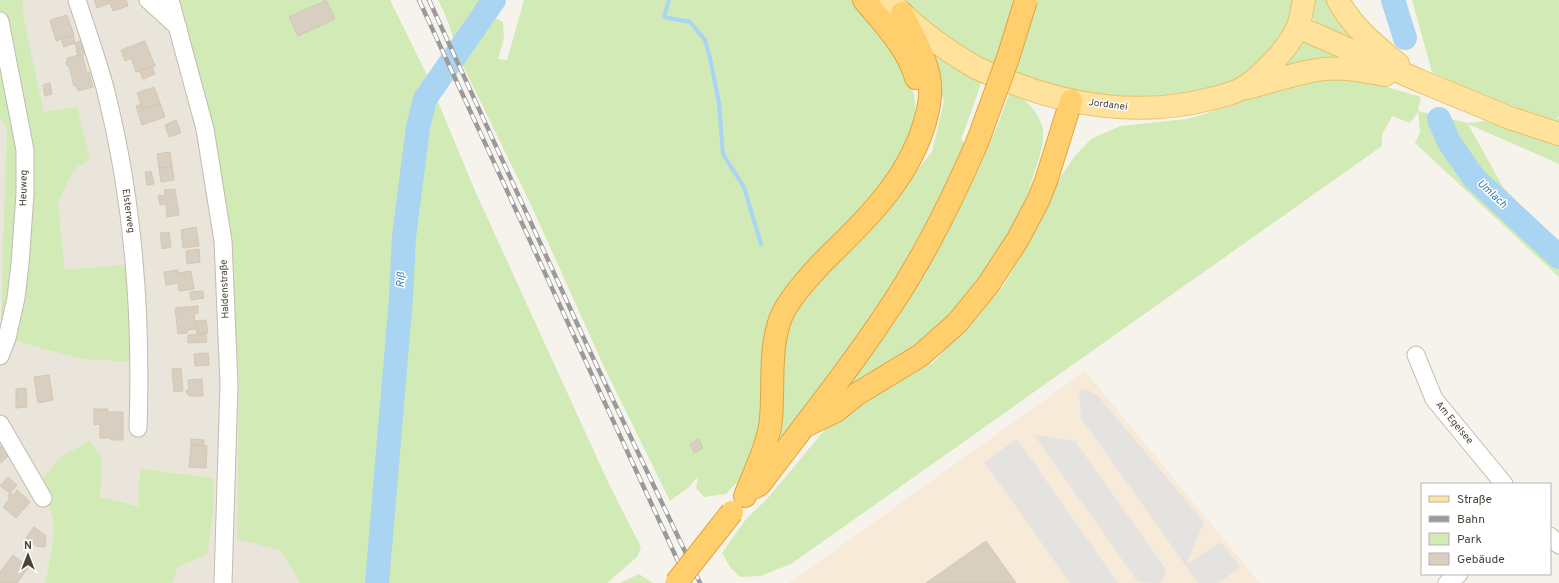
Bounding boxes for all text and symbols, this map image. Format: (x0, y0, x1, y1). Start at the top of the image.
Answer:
street label: Jordanei (1088, 96, 1128, 114)
street label: Heuweg (17, 170, 31, 206)
water label: Umlach (1474, 177, 1510, 211)
street label: Elsterweg (118, 188, 138, 234)
street label: Haldenstraße (217, 259, 233, 319)
water label: Riß (393, 271, 409, 288)
street label: Am Egelsee (1432, 399, 1476, 447)
legend (1421, 483, 1551, 575)
text: Straße (1457, 492, 1492, 508)
text: Bahn (1457, 512, 1485, 528)
text: Park (1457, 532, 1482, 548)
north arrow (8, 535, 48, 575)
text: N (24, 539, 32, 553)
text: Gebäude (1457, 552, 1505, 568)

